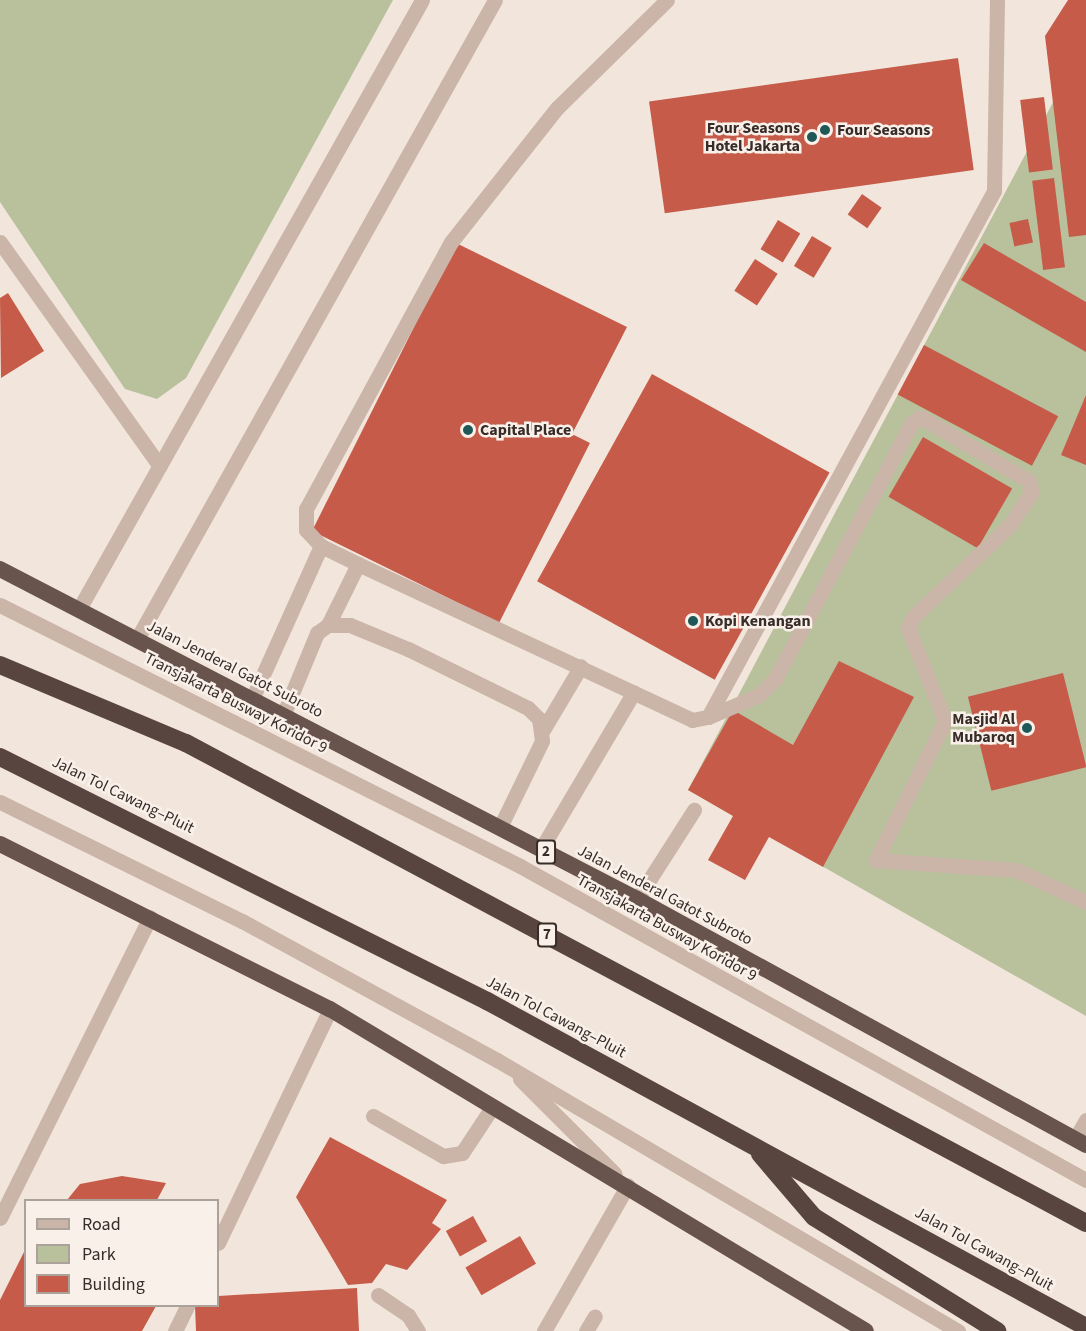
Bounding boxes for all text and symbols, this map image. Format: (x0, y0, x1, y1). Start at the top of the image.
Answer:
place label: Four Seasons Hotel Jakarta (705, 118, 800, 156)
place label: Four Seasons (837, 120, 930, 140)
marker: Four Seasons (818, 123, 832, 137)
marker: Four Seasons Hotel Jakarta (805, 130, 819, 144)
place label: Capital Place (480, 420, 571, 440)
marker: Capital Place (461, 423, 475, 437)
place label: Kopi Kenangan (705, 611, 811, 631)
marker: Kopi Kenangan (686, 614, 700, 628)
street label: Jalan Jenderal Gatot Subroto (144, 616, 326, 722)
street label: Transjakarta Busway Koridor 9 (141, 648, 331, 758)
place label: Masjid Al Mubaroq (952, 709, 1015, 747)
marker: Masjid Al Mubaroq (1020, 721, 1034, 735)
street label: Jalan Tol Cawang–Pluit (49, 752, 197, 838)
road number: 2 (536, 840, 556, 864)
street label: Jalan Jenderal Gatot Subroto (574, 841, 756, 949)
street label: Transjakarta Busway Koridor 9 (574, 870, 760, 986)
road number: 7 (536, 923, 558, 947)
street label: Jalan Tol Cawang–Pluit (483, 972, 629, 1062)
legend (24, 1199, 219, 1307)
street label: Jalan Tol Cawang–Pluit (911, 1203, 1057, 1295)
text: Road (82, 1212, 121, 1237)
text: Park (82, 1242, 116, 1267)
text: Building (82, 1272, 145, 1297)

